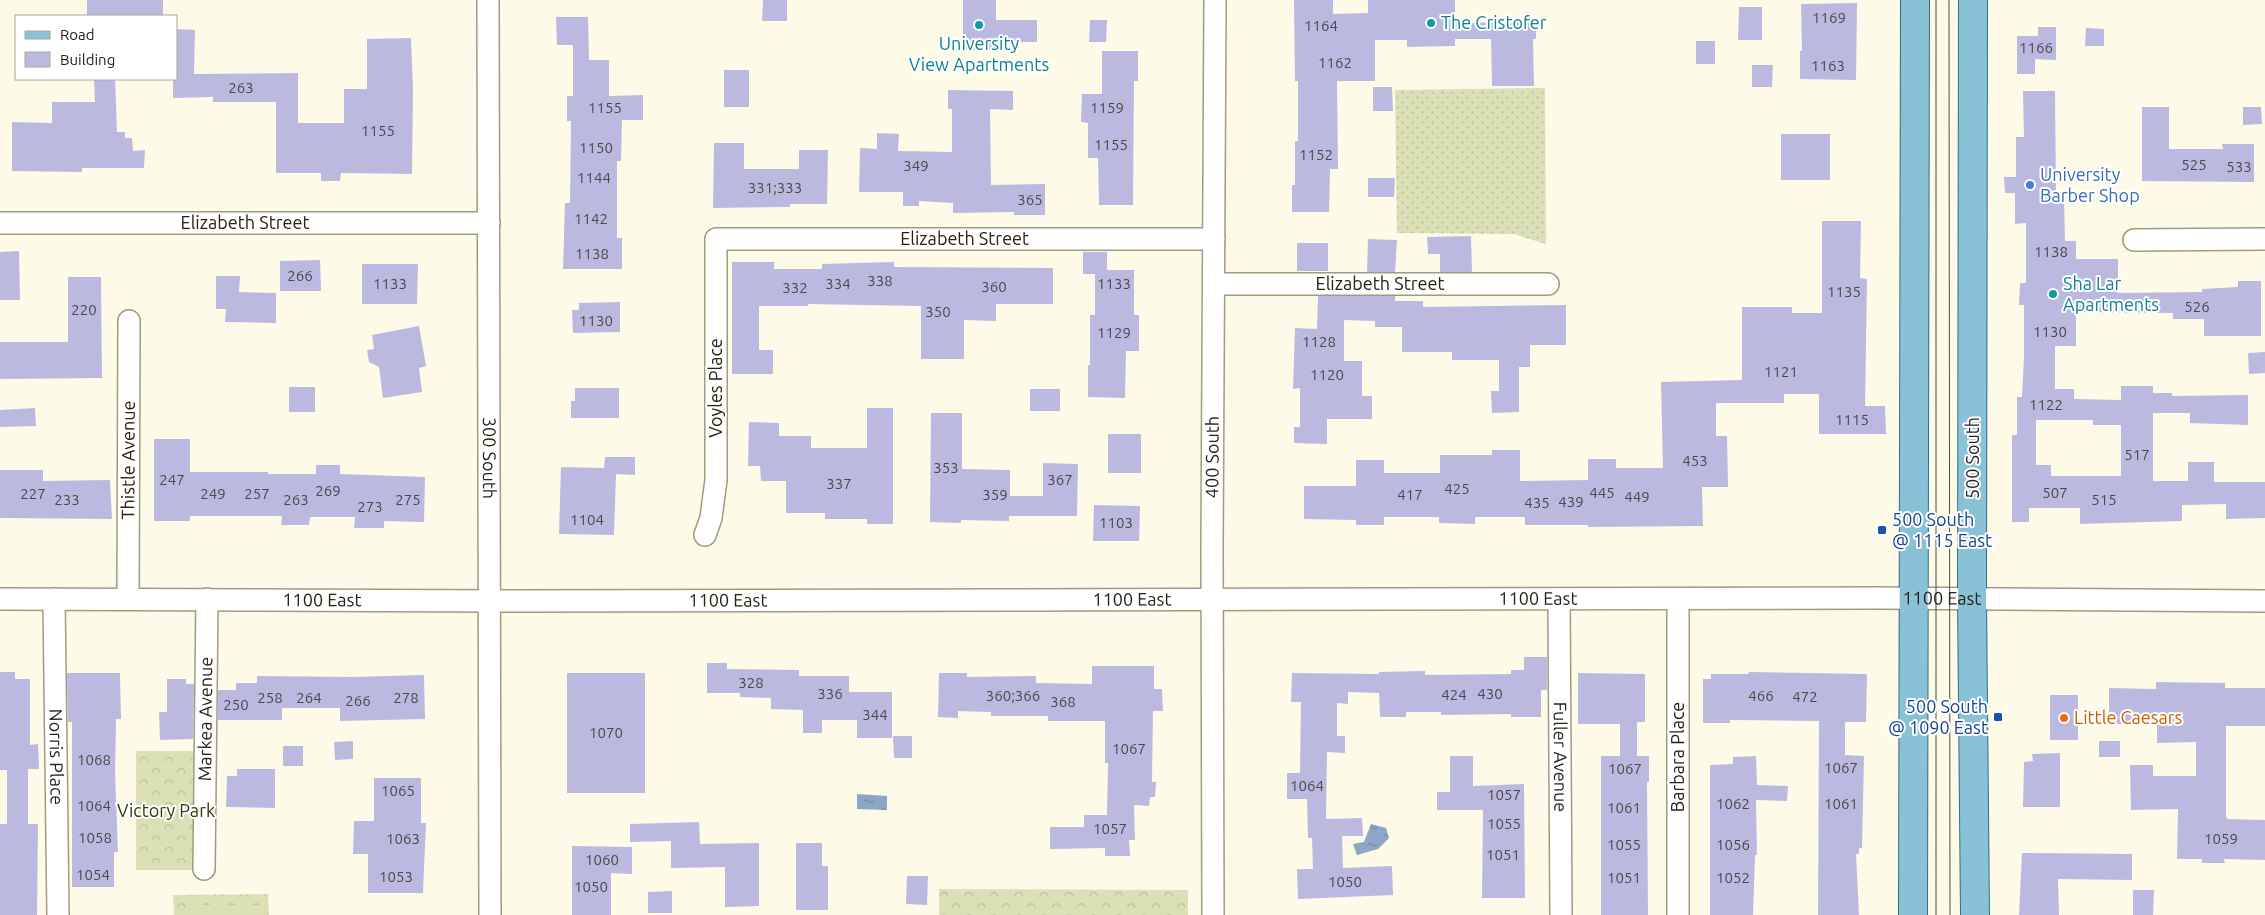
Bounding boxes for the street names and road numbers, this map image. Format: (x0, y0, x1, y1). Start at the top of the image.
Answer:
street label: Elizabeth Street (181, 212, 309, 232)
street label: Elizabeth Street (900, 228, 1029, 248)
street label: Elizabeth Street (1316, 273, 1444, 293)
street label: Voyles Place (705, 338, 725, 438)
street label: Thistle Avenue (117, 400, 138, 520)
street label: 400 South (1201, 416, 1222, 498)
street label: 300 South (480, 417, 500, 499)
street label: 500 South (1962, 417, 1982, 499)
street label: 1100 East (1902, 587, 1982, 608)
street label: 1100 East (1498, 588, 1578, 608)
street label: 1100 East (282, 589, 362, 609)
street label: 1100 East (688, 589, 768, 610)
street label: 1100 East (1092, 589, 1172, 609)
street label: Markea Avenue (194, 657, 215, 781)
street label: Fuller Avenue (1551, 702, 1571, 812)
street label: Barbara Place (1667, 702, 1687, 812)
street label: Norris Place (46, 709, 68, 805)

